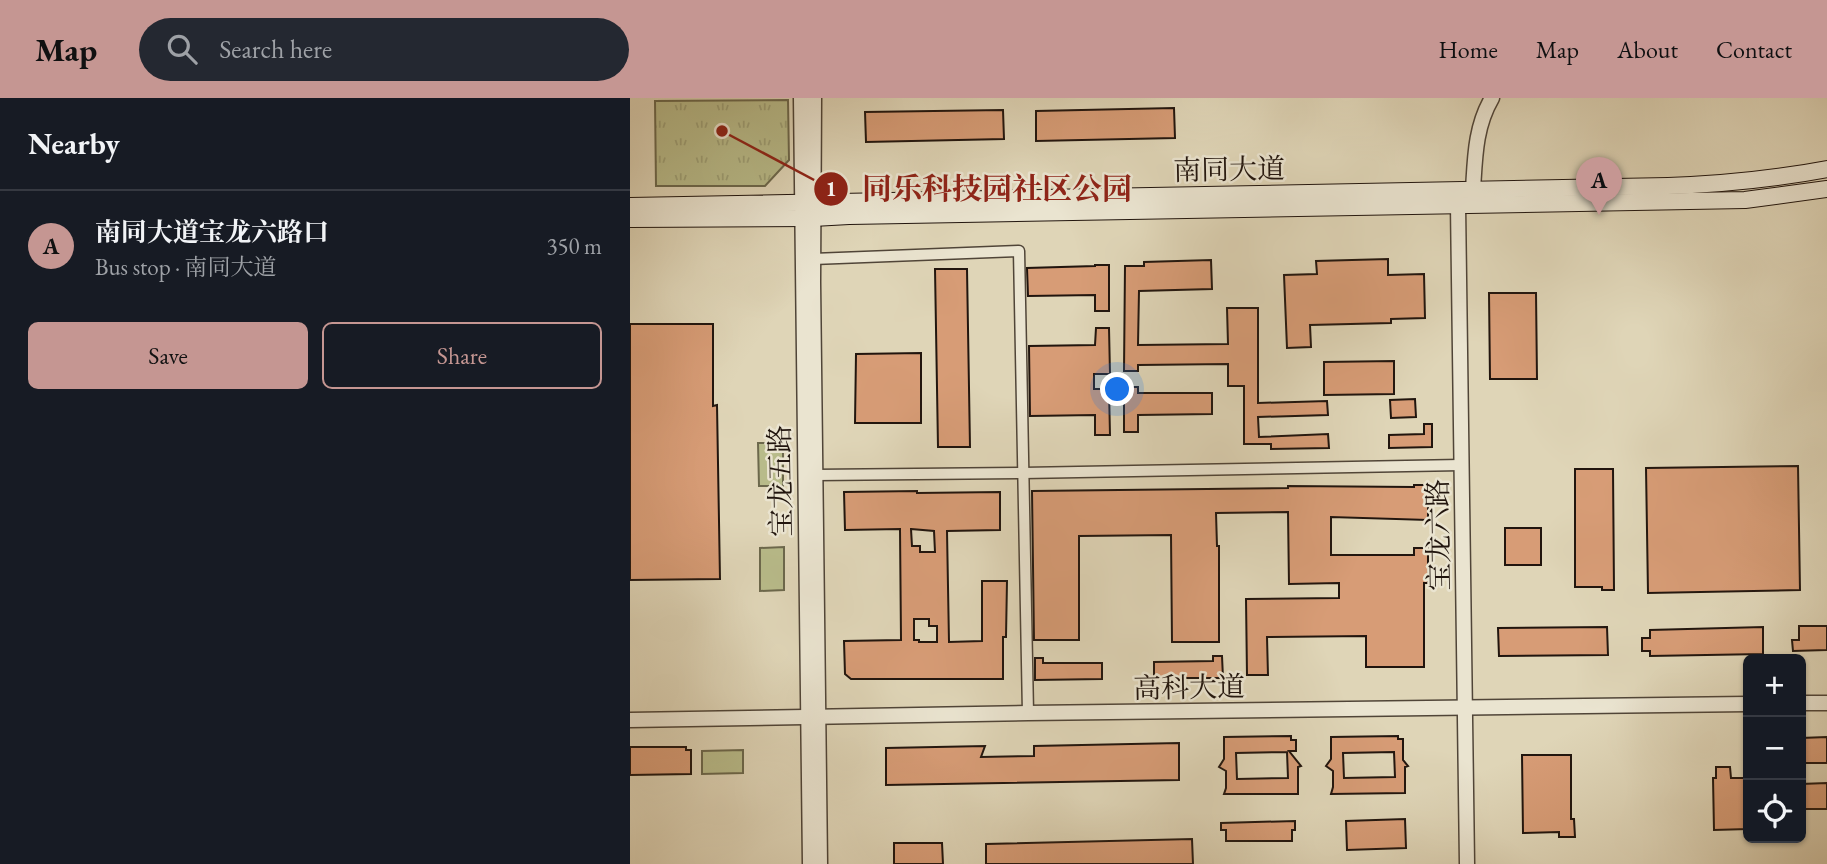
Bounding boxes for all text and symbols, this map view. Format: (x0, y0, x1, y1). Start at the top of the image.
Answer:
search box (139, 18, 629, 81)
text: Map (35, 28, 97, 71)
icon: search (163, 30, 201, 68)
text: Search here (219, 32, 332, 66)
text: Home (1438, 34, 1498, 65)
text: Map (1536, 34, 1579, 65)
text: About (1617, 34, 1678, 65)
text: Contact (1716, 34, 1792, 65)
text: Nearby (28, 124, 120, 163)
street label: 南同大道 (1173, 150, 1285, 188)
pin: A (1576, 157, 1622, 215)
callout: 同乐科技园社区公园 (813, 163, 1146, 214)
text: 同乐科技园社区公园 (862, 169, 1132, 208)
text: 1 (825, 175, 837, 202)
text: 南同大道宝龙六路口 (95, 215, 329, 249)
text: A (43, 231, 59, 261)
text: 350 m (546, 231, 602, 261)
text: Bus stop · 南同大道 (95, 252, 276, 282)
button: Save (28, 322, 308, 389)
button: Share (322, 322, 602, 389)
your location (1100, 372, 1134, 406)
street label: 宝龙五路 (761, 425, 799, 537)
street label: 宝龙六路 (1419, 479, 1457, 591)
map controls (1743, 654, 1806, 843)
button: + (1743, 654, 1806, 717)
street label: 高科大道 (1133, 668, 1245, 706)
button: − (1743, 717, 1806, 780)
button: locate (1743, 780, 1806, 843)

